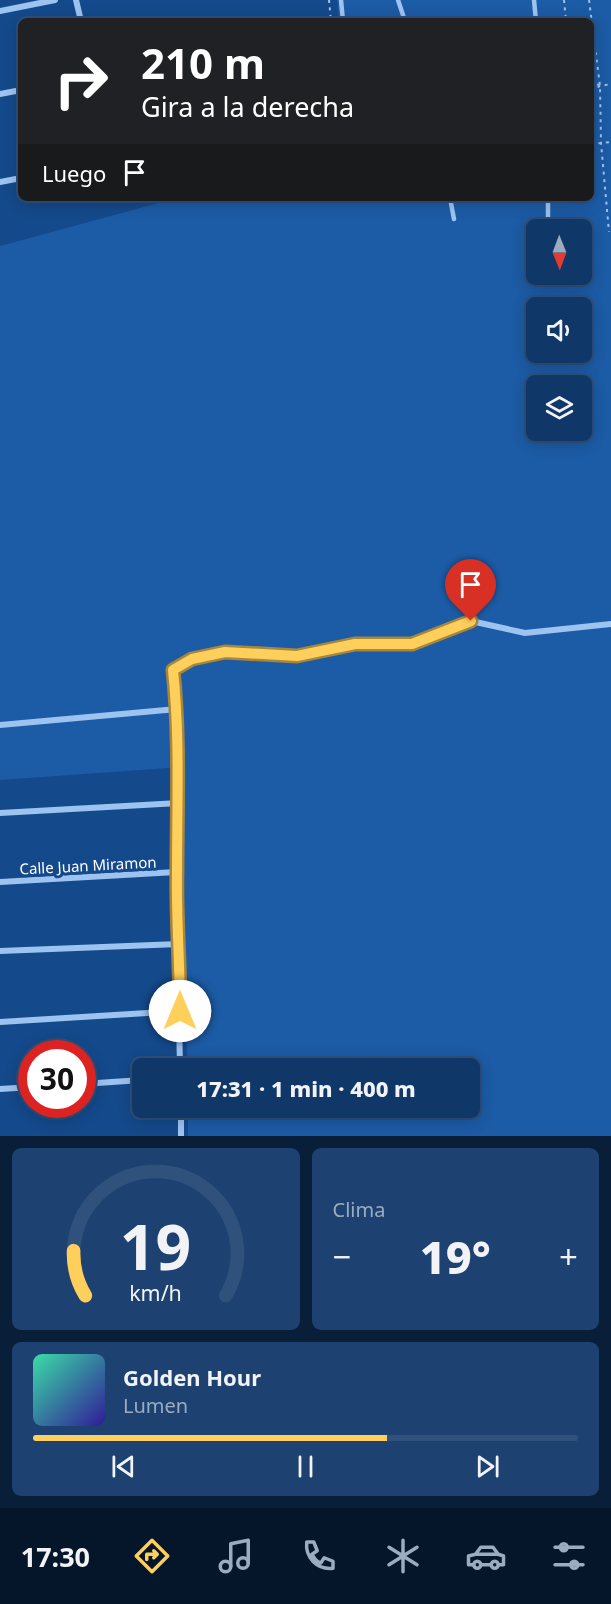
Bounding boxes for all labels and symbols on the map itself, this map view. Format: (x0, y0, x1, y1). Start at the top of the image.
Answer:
north arrow (526, 219, 592, 285)
pin (445, 559, 496, 621)
street label: Calle Juan Miramon (19, 851, 157, 879)
position arrow (148, 979, 212, 1043)
speed limit sign: 30 (18, 1040, 96, 1118)

